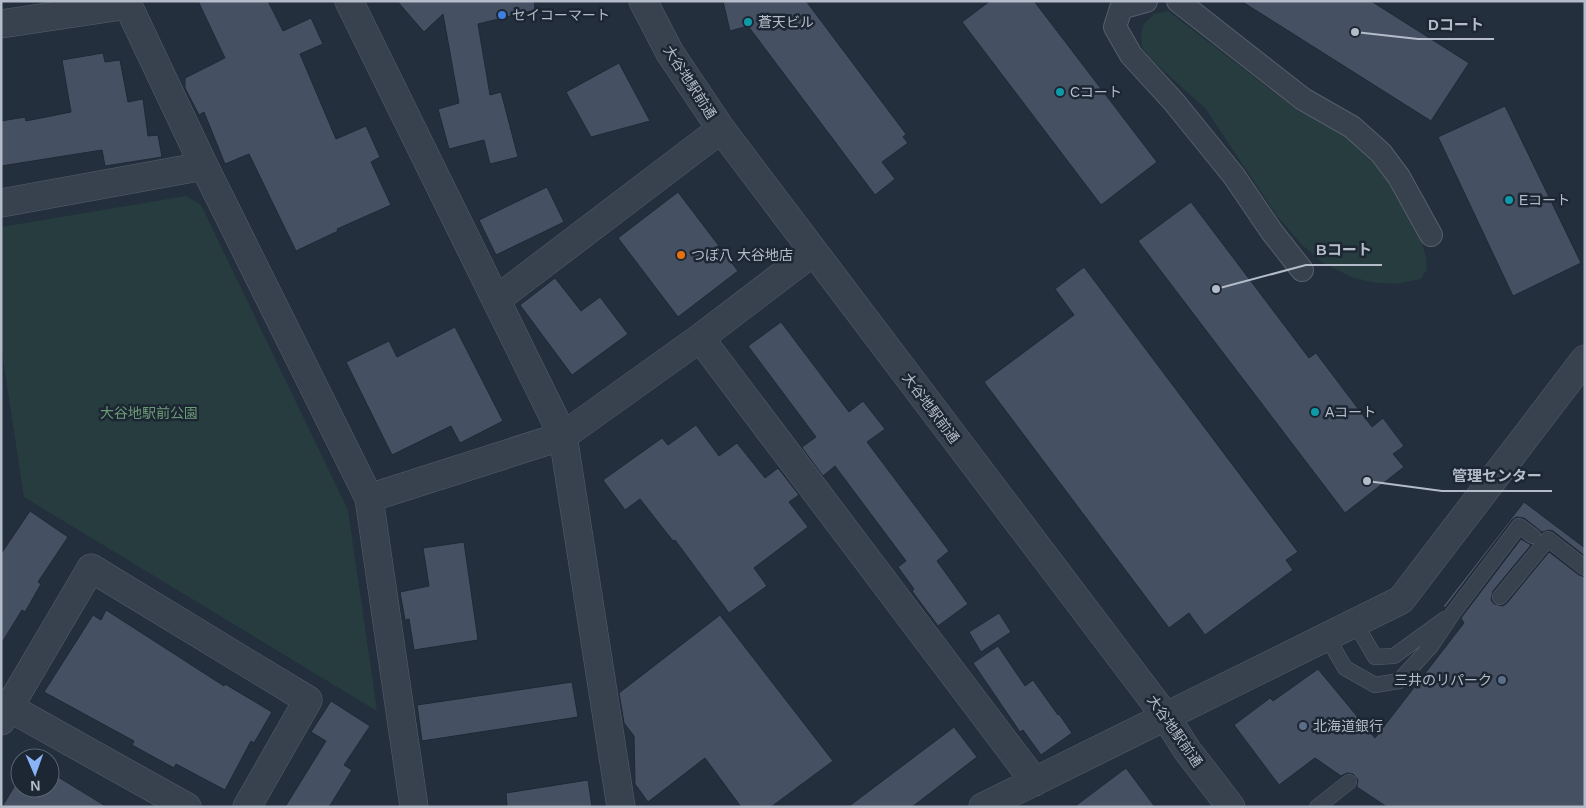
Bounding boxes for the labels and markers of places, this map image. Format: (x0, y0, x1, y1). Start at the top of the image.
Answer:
place label: セイコーマート (512, 7, 610, 23)
marker: セイコーマート (496, 9, 508, 21)
callout: Dコート (1418, 9, 1494, 39)
place label: 蒼天ビル (758, 14, 814, 30)
marker: 蒼天ビル (742, 16, 754, 28)
place label: Cコート (1070, 84, 1122, 100)
marker: Cコート (1054, 86, 1066, 98)
place label: Eコート (1519, 192, 1570, 208)
marker: Eコート (1503, 194, 1515, 206)
callout: Bコート (1306, 235, 1382, 265)
place label: つぼ八 大谷地店 (691, 247, 793, 263)
marker: つぼ八 大谷地店 (675, 249, 687, 261)
place label: Aコート (1325, 404, 1376, 420)
marker: Aコート (1309, 406, 1321, 418)
callout: 管理センター (1442, 461, 1552, 491)
place label: 三井のリパーク (1394, 672, 1492, 688)
marker: 三井のリパーク (1496, 674, 1508, 686)
place label: 北海道銀行 (1313, 718, 1383, 734)
marker: 北海道銀行 (1297, 720, 1309, 732)

